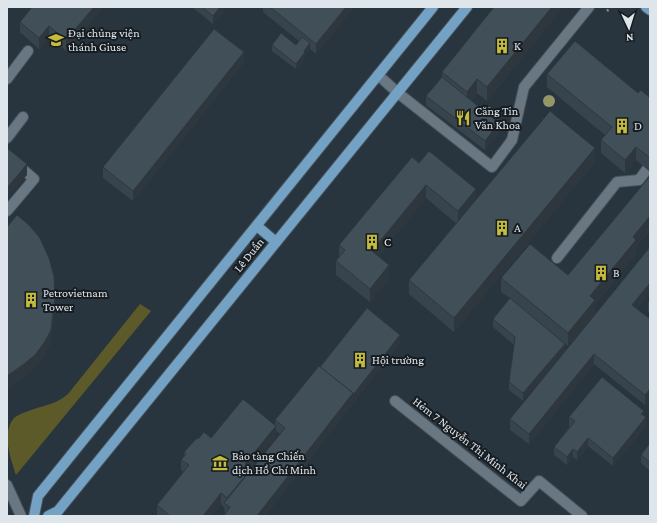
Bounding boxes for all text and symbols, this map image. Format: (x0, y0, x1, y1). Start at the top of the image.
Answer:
north arrow (609, 8, 649, 48)
place label: Đại chủng viện thánh Giuse (68, 26, 140, 54)
school or university icon: Đại chủng viện thánh Giuse (47, 31, 65, 49)
text: N (625, 32, 634, 44)
building icon: K (493, 37, 511, 55)
place label: K (514, 39, 521, 53)
place label: Căng Tin Văn Khoa (475, 104, 521, 132)
restaurant icon: Căng Tin Văn Khoa (454, 109, 472, 127)
building icon: D (613, 117, 631, 135)
place label: D (634, 119, 642, 133)
building icon: A (493, 219, 511, 237)
place label: A (514, 221, 521, 235)
building icon: C (363, 233, 381, 251)
street label: Lê Duẩn (231, 235, 267, 275)
place label: C (384, 235, 391, 249)
building icon: B (592, 264, 610, 282)
place label: B (613, 266, 620, 280)
place label: Petrovietnam Tower (43, 286, 108, 314)
building icon: Petrovietnam Tower (22, 291, 40, 309)
building icon: Hội trường (351, 351, 369, 369)
place label: Hội trường (372, 353, 424, 367)
street label: Hẻm 7 Nguyễn Thị Minh Khai (410, 394, 530, 492)
place label: Bảo tàng Chiến dịch Hồ Chí Minh (232, 449, 317, 477)
museum icon: Bảo tàng Chiến dịch Hồ Chí Minh (211, 454, 229, 472)

